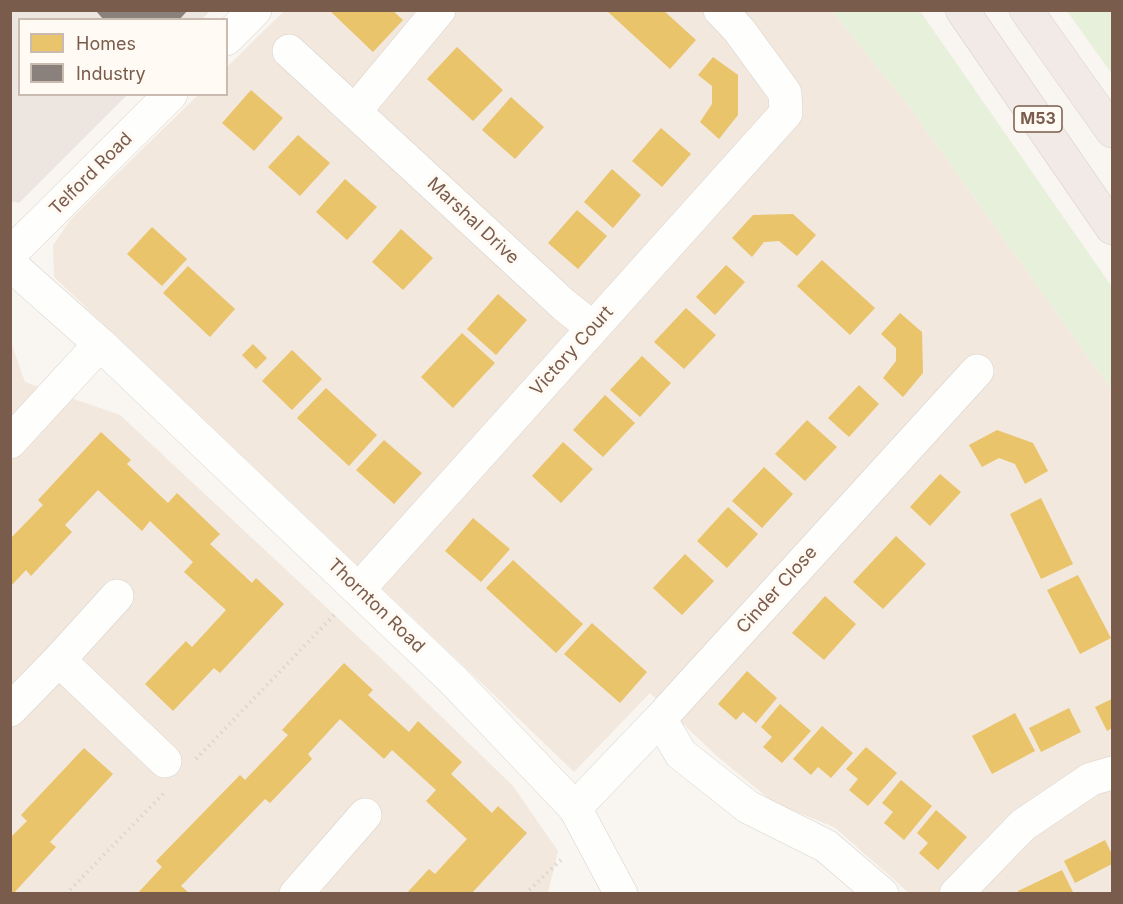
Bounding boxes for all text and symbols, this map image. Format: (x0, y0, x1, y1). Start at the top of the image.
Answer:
legend (18, 18, 228, 96)
text: Homes (76, 33, 136, 54)
text: Industry (76, 63, 146, 84)
road number: M53 (1014, 106, 1062, 132)
street label: Telford Road (45, 128, 137, 220)
street label: Marshal Drive (423, 173, 523, 269)
street label: Victory Court (526, 302, 618, 400)
street label: Cinder Close (732, 542, 822, 638)
street label: Thornton Road (323, 554, 429, 658)

